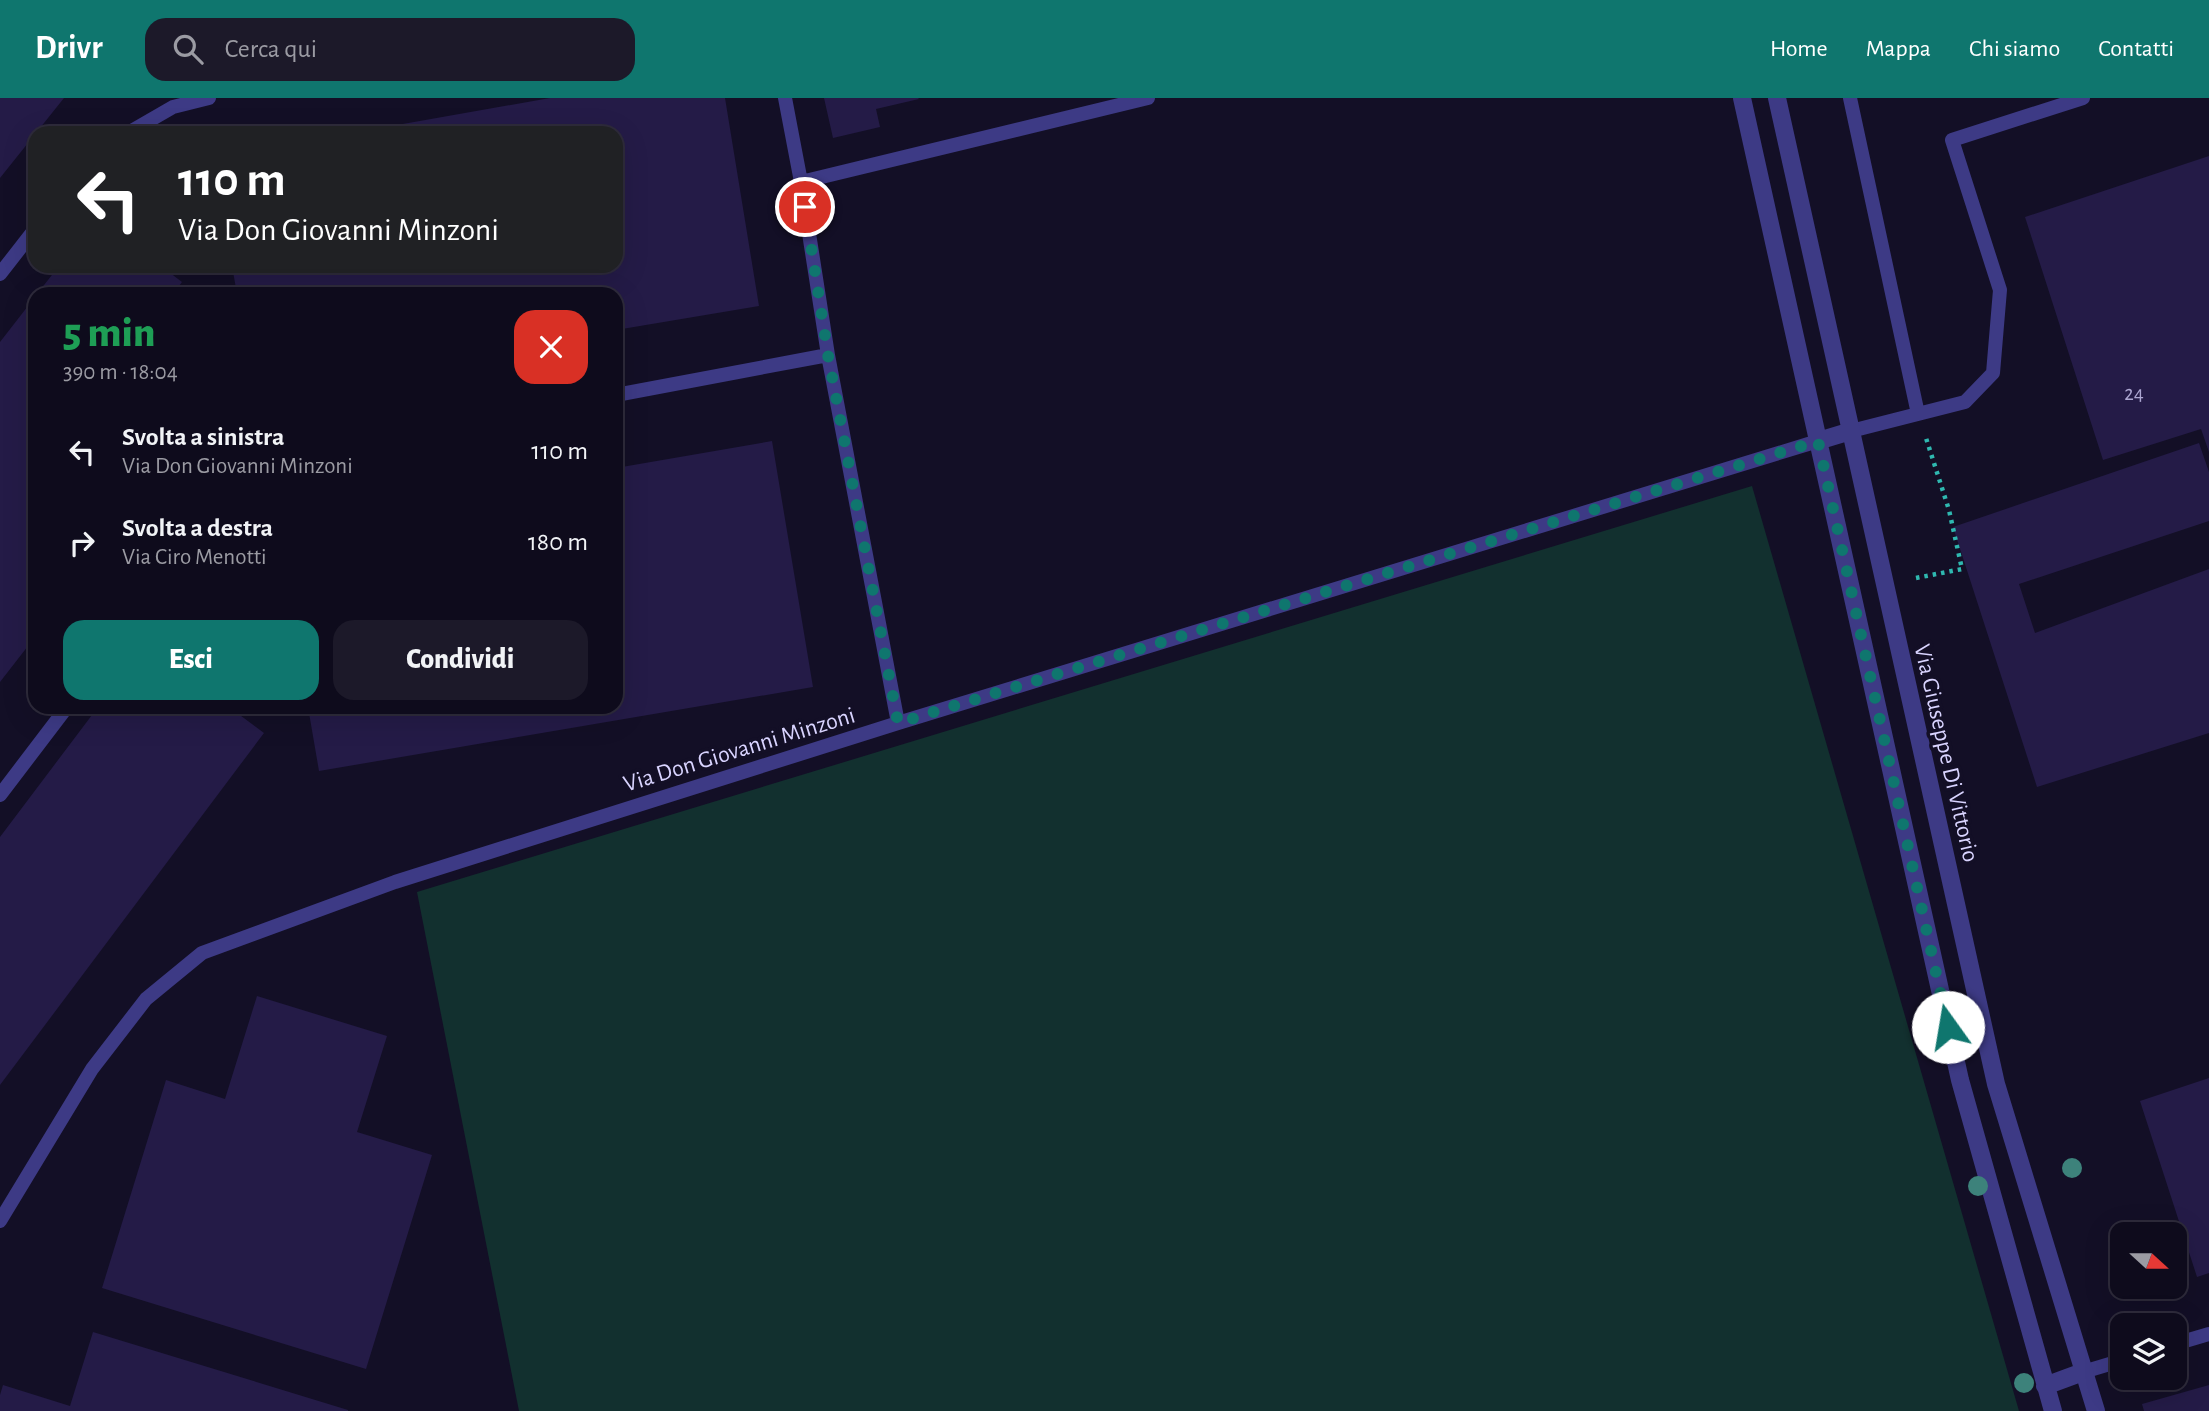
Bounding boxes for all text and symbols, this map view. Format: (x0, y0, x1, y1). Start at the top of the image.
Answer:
search box (145, 18, 635, 81)
icon: search (169, 30, 207, 68)
text: Drivr (35, 32, 103, 65)
text: Cerca qui (225, 36, 317, 62)
text: Home (1770, 37, 1828, 61)
text: Mappa (1866, 37, 1931, 61)
text: Chi siamo (1969, 37, 2060, 61)
text: Contatti (2098, 37, 2174, 61)
icon: left (63, 154, 154, 245)
text: 110 m (178, 156, 286, 205)
pin (775, 177, 835, 237)
icon: arrive (786, 188, 824, 226)
text: Via Don Giovanni Minzoni (178, 214, 499, 246)
button: close (514, 310, 588, 384)
text: 5 min (63, 312, 155, 354)
text: 390 m · 18:04 (63, 361, 178, 384)
house number: 24 (2124, 383, 2144, 404)
text: Svolta a sinistra (122, 424, 284, 450)
icon: left (63, 433, 101, 471)
text: 110 m (531, 438, 588, 464)
text: Via Don Giovanni Minzoni (122, 455, 353, 478)
text: Svolta a destra (122, 515, 273, 541)
icon: right (63, 524, 101, 562)
text: 180 m (528, 529, 588, 555)
text: Via Ciro Menotti (122, 546, 267, 569)
button: Esci (63, 620, 319, 700)
button: Condividi (333, 620, 588, 700)
street label: Via Giuseppe Di Vittorio (1909, 642, 1983, 864)
street label: Via Don Giovanni Minzoni (621, 703, 858, 797)
position arrow (1911, 990, 1985, 1064)
north arrow (2110, 1222, 2188, 1298)
map controls (2110, 1222, 2187, 1390)
button: layers (2110, 1313, 2187, 1390)

